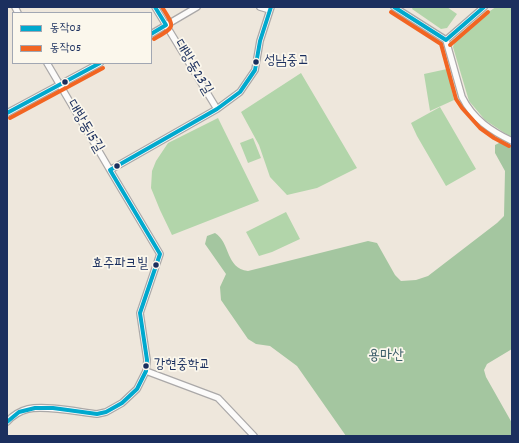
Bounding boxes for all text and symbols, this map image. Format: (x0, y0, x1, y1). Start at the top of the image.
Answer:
legend (12, 12, 152, 64)
text: 동작03 (50, 20, 81, 37)
street label: 대방동23길 (168, 37, 216, 99)
text: 동작05 (50, 40, 81, 57)
place label: 성남중고 (264, 54, 309, 70)
marker: 성남중고 (251, 57, 261, 67)
unlabelled marker (60, 77, 70, 87)
street label: 대방동15길 (61, 97, 107, 157)
unlabelled marker (112, 161, 122, 171)
place label: 효주파크빌 (92, 257, 148, 273)
marker: 효주파크빌 (151, 260, 161, 270)
park label: 용마산 (368, 348, 404, 366)
place label: 강현중학교 (154, 358, 210, 374)
marker: 강현중학교 (141, 361, 151, 371)

